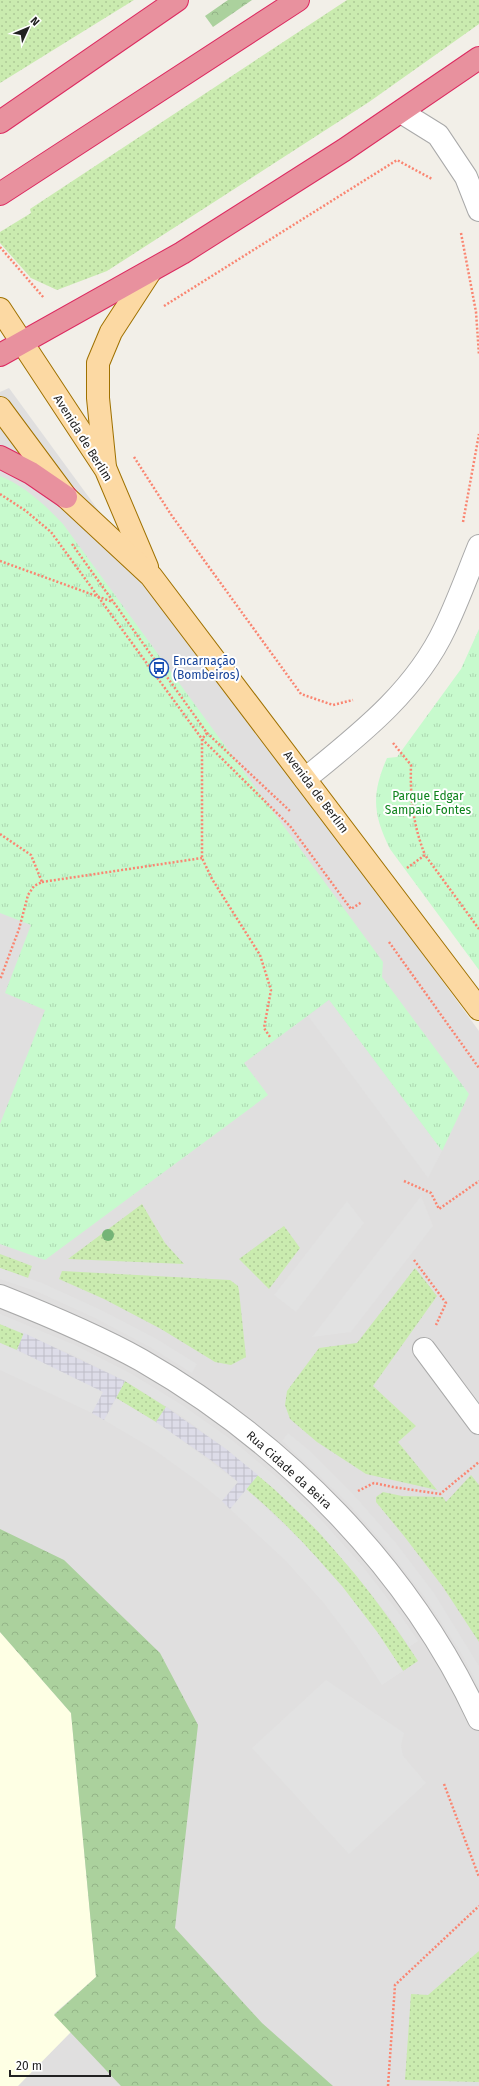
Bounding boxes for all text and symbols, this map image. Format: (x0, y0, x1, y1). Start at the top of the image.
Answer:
north arrow (8, 8, 48, 48)
text: N (28, 14, 42, 29)
street label: Avenida de Berlim (51, 392, 115, 484)
place label: Encarnação (Bombeiros) (173, 654, 239, 682)
bus stop icon: Encarnação (Bombeiros) (148, 657, 170, 679)
street label: Avenida de Berlim (281, 748, 351, 836)
park label: Parque Edgar Sampaio Fontes (385, 789, 472, 817)
street label: Rua Cidade da Beira (244, 1428, 334, 1512)
scale bar (10, 2052, 110, 2078)
text: 20 m (16, 2059, 42, 2073)

